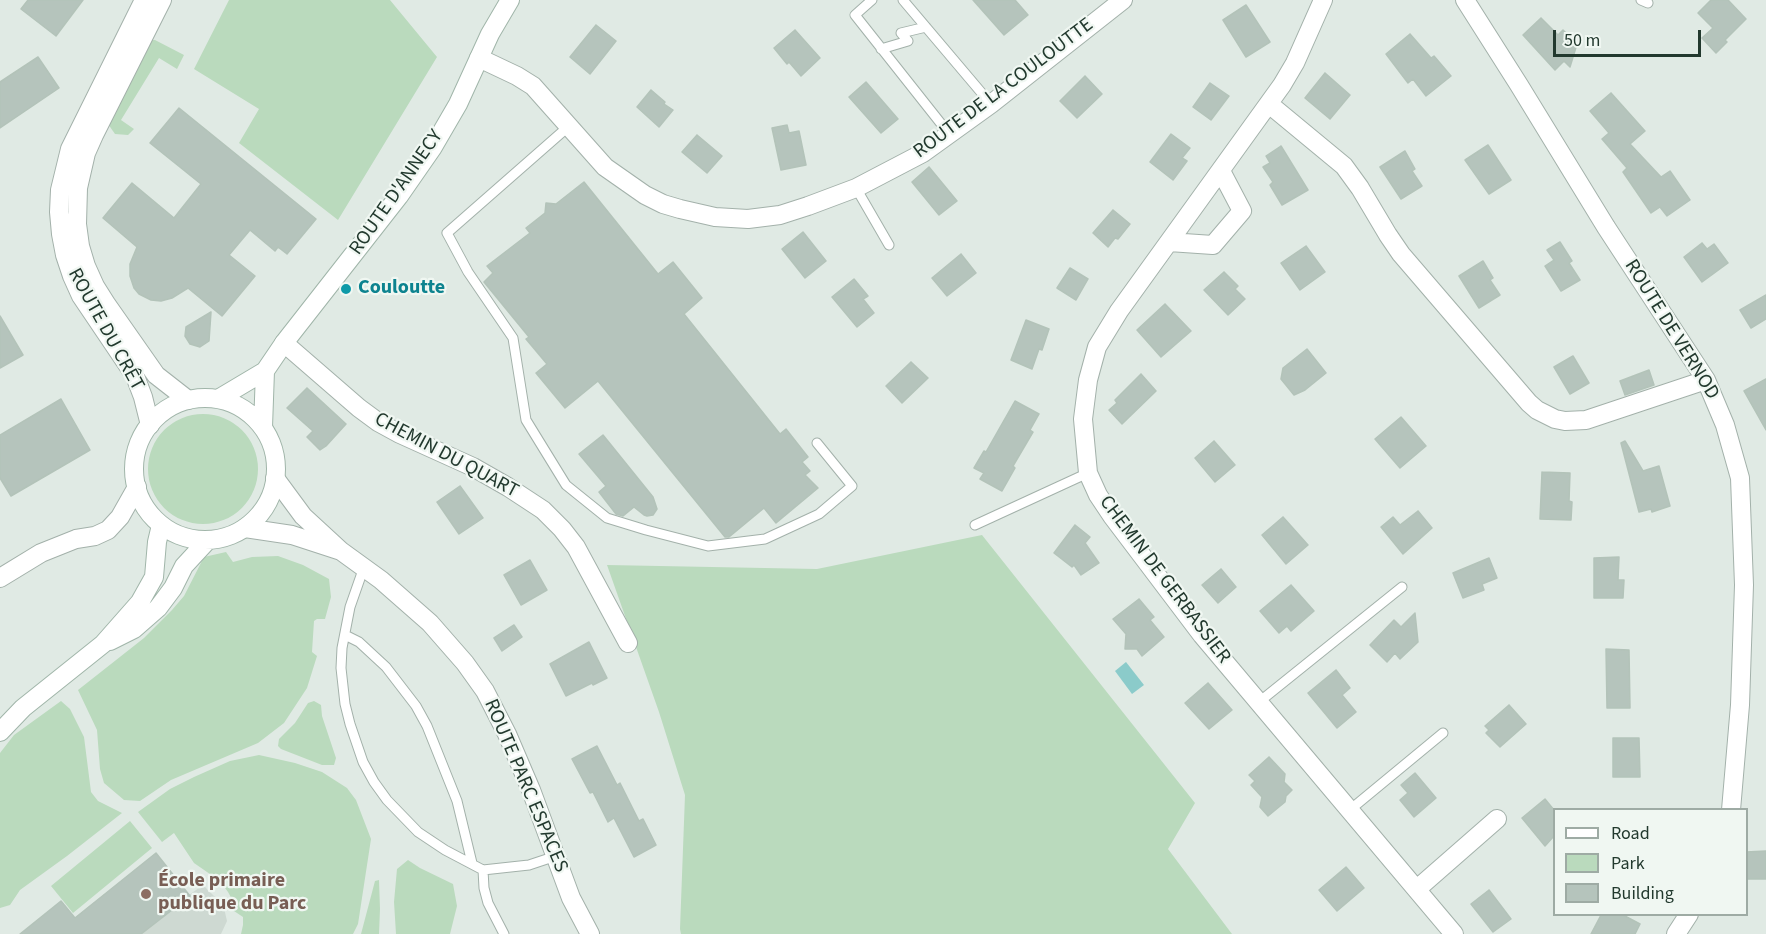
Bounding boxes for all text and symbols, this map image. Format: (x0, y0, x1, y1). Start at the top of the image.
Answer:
street label: ROUTE DE LA COULOUTTE (909, 14, 1099, 164)
scale bar (1556, 18, 1704, 56)
text: 50 m (1564, 28, 1600, 53)
street label: ROUTE D'ANNECY (345, 126, 449, 260)
street label: ROUTE DE VERNOD (1618, 256, 1724, 404)
street label: ROUTE DU CRÊT (62, 265, 148, 395)
place label: Couloutte (358, 277, 445, 301)
marker: Couloutte (339, 282, 353, 296)
street label: CHEMIN DU QUART (370, 408, 522, 504)
street label: CHEMIN DE GERBASSIER (1093, 491, 1235, 669)
street label: ROUTE PARC ESPACES (478, 696, 572, 876)
legend (1553, 808, 1748, 916)
text: Road (1611, 821, 1650, 846)
text: Park (1611, 851, 1645, 876)
place label: École primaire publique du Parc (158, 870, 306, 917)
text: Building (1611, 881, 1674, 906)
marker: École primaire publique du Parc (139, 887, 153, 901)

